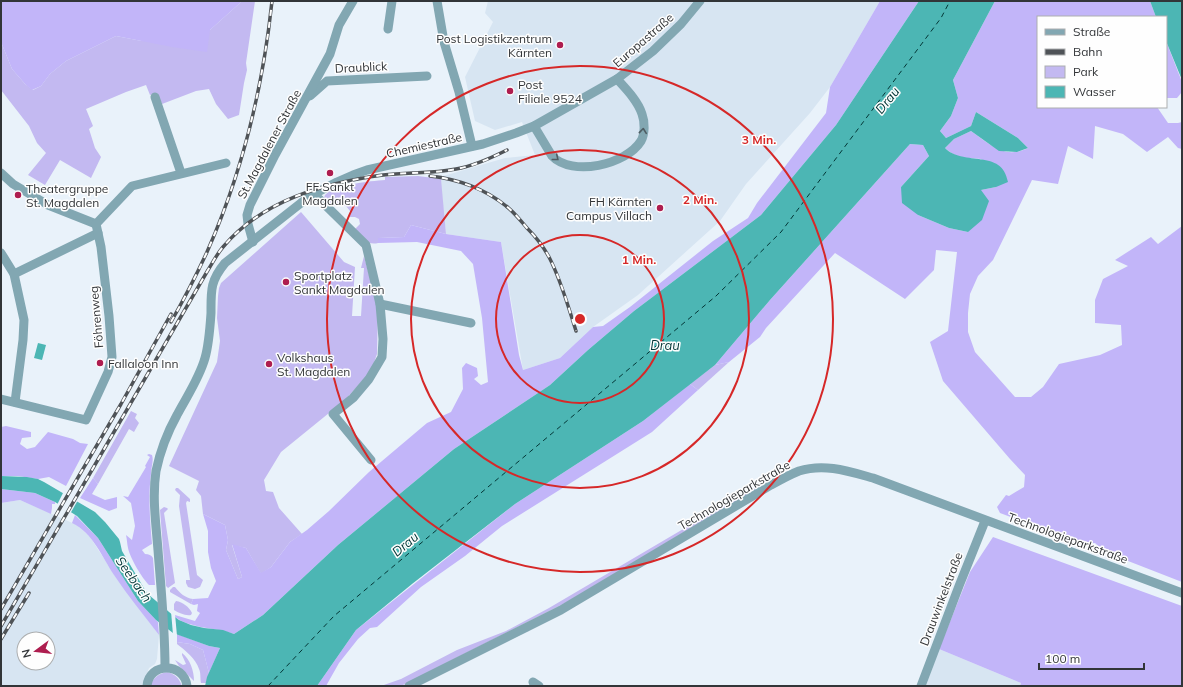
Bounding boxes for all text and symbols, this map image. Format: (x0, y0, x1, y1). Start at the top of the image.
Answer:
street label: Europastraße (610, 10, 676, 70)
legend (1037, 16, 1167, 108)
text: Straße (1073, 24, 1110, 39)
place label: Post Logistikzentrum Kärnten (436, 31, 552, 60)
marker: Post Logistikzentrum Kärnten (555, 40, 565, 50)
text: Bahn (1073, 44, 1102, 59)
street label: Draublick (334, 58, 388, 76)
text: Park (1073, 64, 1099, 79)
place label: Post Filiale 9524 (518, 77, 582, 106)
water label: Drau (871, 83, 903, 117)
text: Wasser (1073, 84, 1116, 99)
marker: Post Filiale 9524 (505, 86, 515, 96)
street label: St.Magdalener Straße (234, 87, 304, 201)
one-way arrow (638, 128, 647, 134)
street label: Chemiestraße (385, 129, 463, 161)
text: 3 Min. (742, 132, 776, 147)
one-way arrow (551, 153, 559, 160)
marker: FF Sankt Magdalen (325, 168, 335, 178)
place label: FF Sankt Magdalen (302, 179, 358, 208)
place label: Theatergruppe St. Magdalen (26, 181, 108, 210)
marker: Theatergruppe St. Magdalen (13, 190, 23, 200)
text: 2 Min. (683, 192, 717, 207)
place label: FH Kärnten Campus Villach (566, 194, 652, 223)
marker: FH Kärnten Campus Villach (655, 203, 665, 213)
text: 1 Min. (622, 252, 656, 267)
place label: Sportplatz Sankt Magdalen (294, 268, 385, 297)
marker: Sportplatz Sankt Magdalen (281, 277, 291, 287)
street label: Föhrenweg (86, 285, 106, 349)
centre of rings (573, 312, 587, 326)
water label: Drau (650, 337, 680, 353)
place label: Volkshaus St. Magdalen (277, 350, 350, 379)
place label: Fallaloon Inn (108, 356, 179, 371)
marker: Fallaloon Inn (95, 358, 105, 368)
marker: Volkshaus St. Magdalen (264, 359, 274, 369)
street label: Technologieparkstraße (675, 457, 793, 533)
street label: Technologieparkstraße (1006, 509, 1130, 567)
water label: Drau (388, 528, 422, 560)
street label: Drauwinkelstraße (916, 550, 966, 648)
water label: Seebach (113, 553, 155, 605)
north arrow (16, 631, 56, 671)
scale bar (1039, 645, 1144, 671)
text: N (19, 648, 34, 659)
text: 100 m (1045, 651, 1080, 666)

